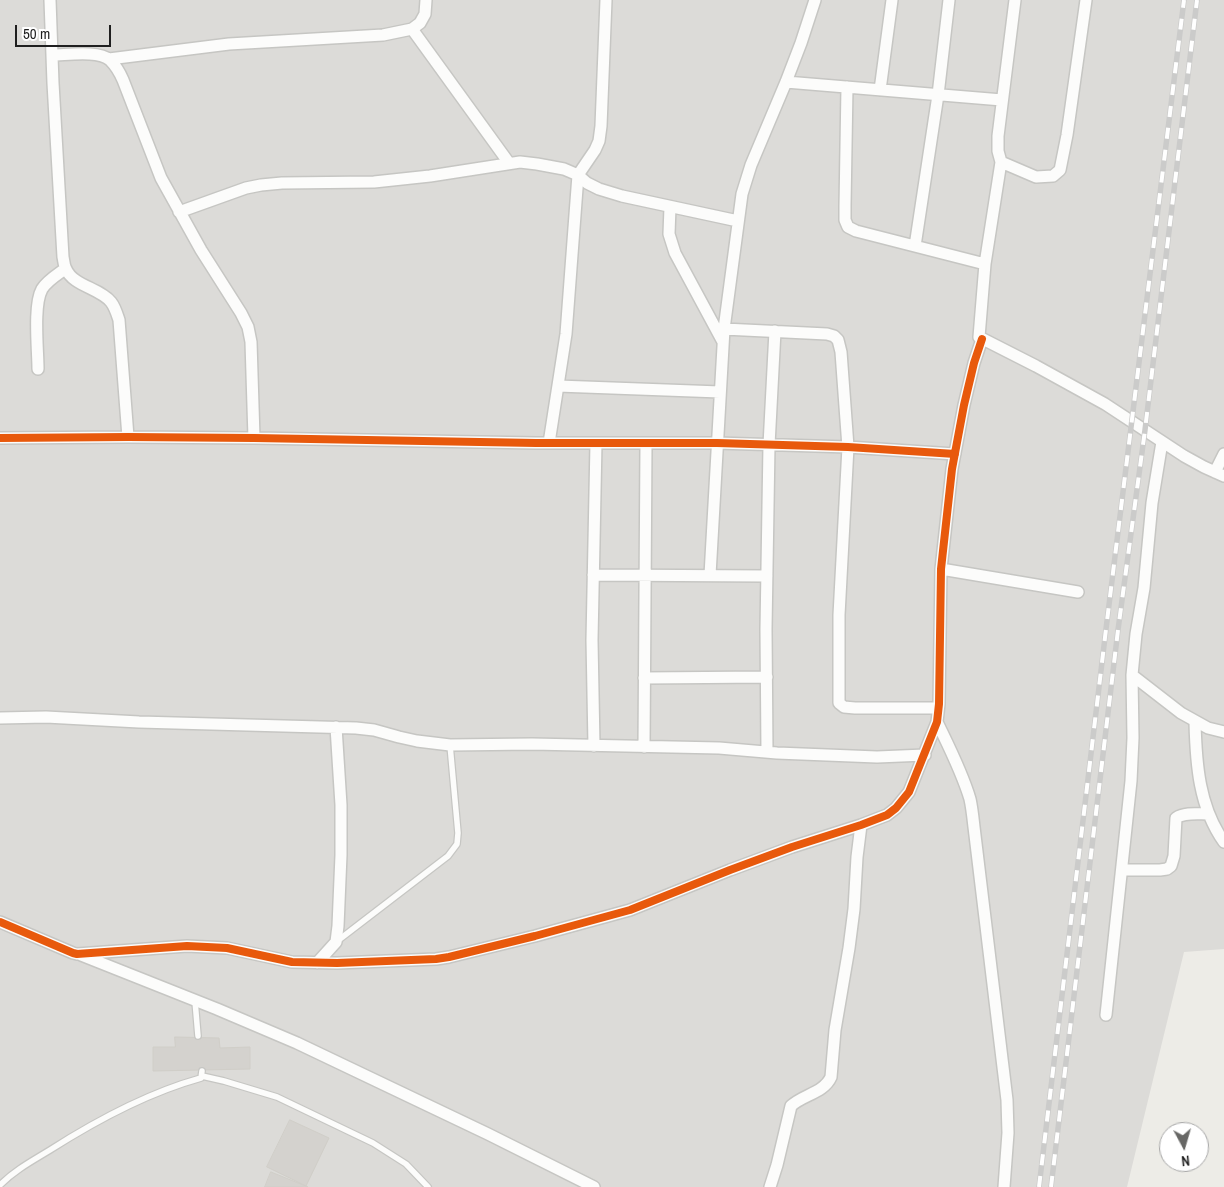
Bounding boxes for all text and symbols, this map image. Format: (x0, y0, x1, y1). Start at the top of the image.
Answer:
scale bar (18, 15, 114, 47)
text: 50 m (23, 23, 50, 44)
north arrow (1159, 1122, 1209, 1172)
text: N (1180, 1152, 1191, 1170)

